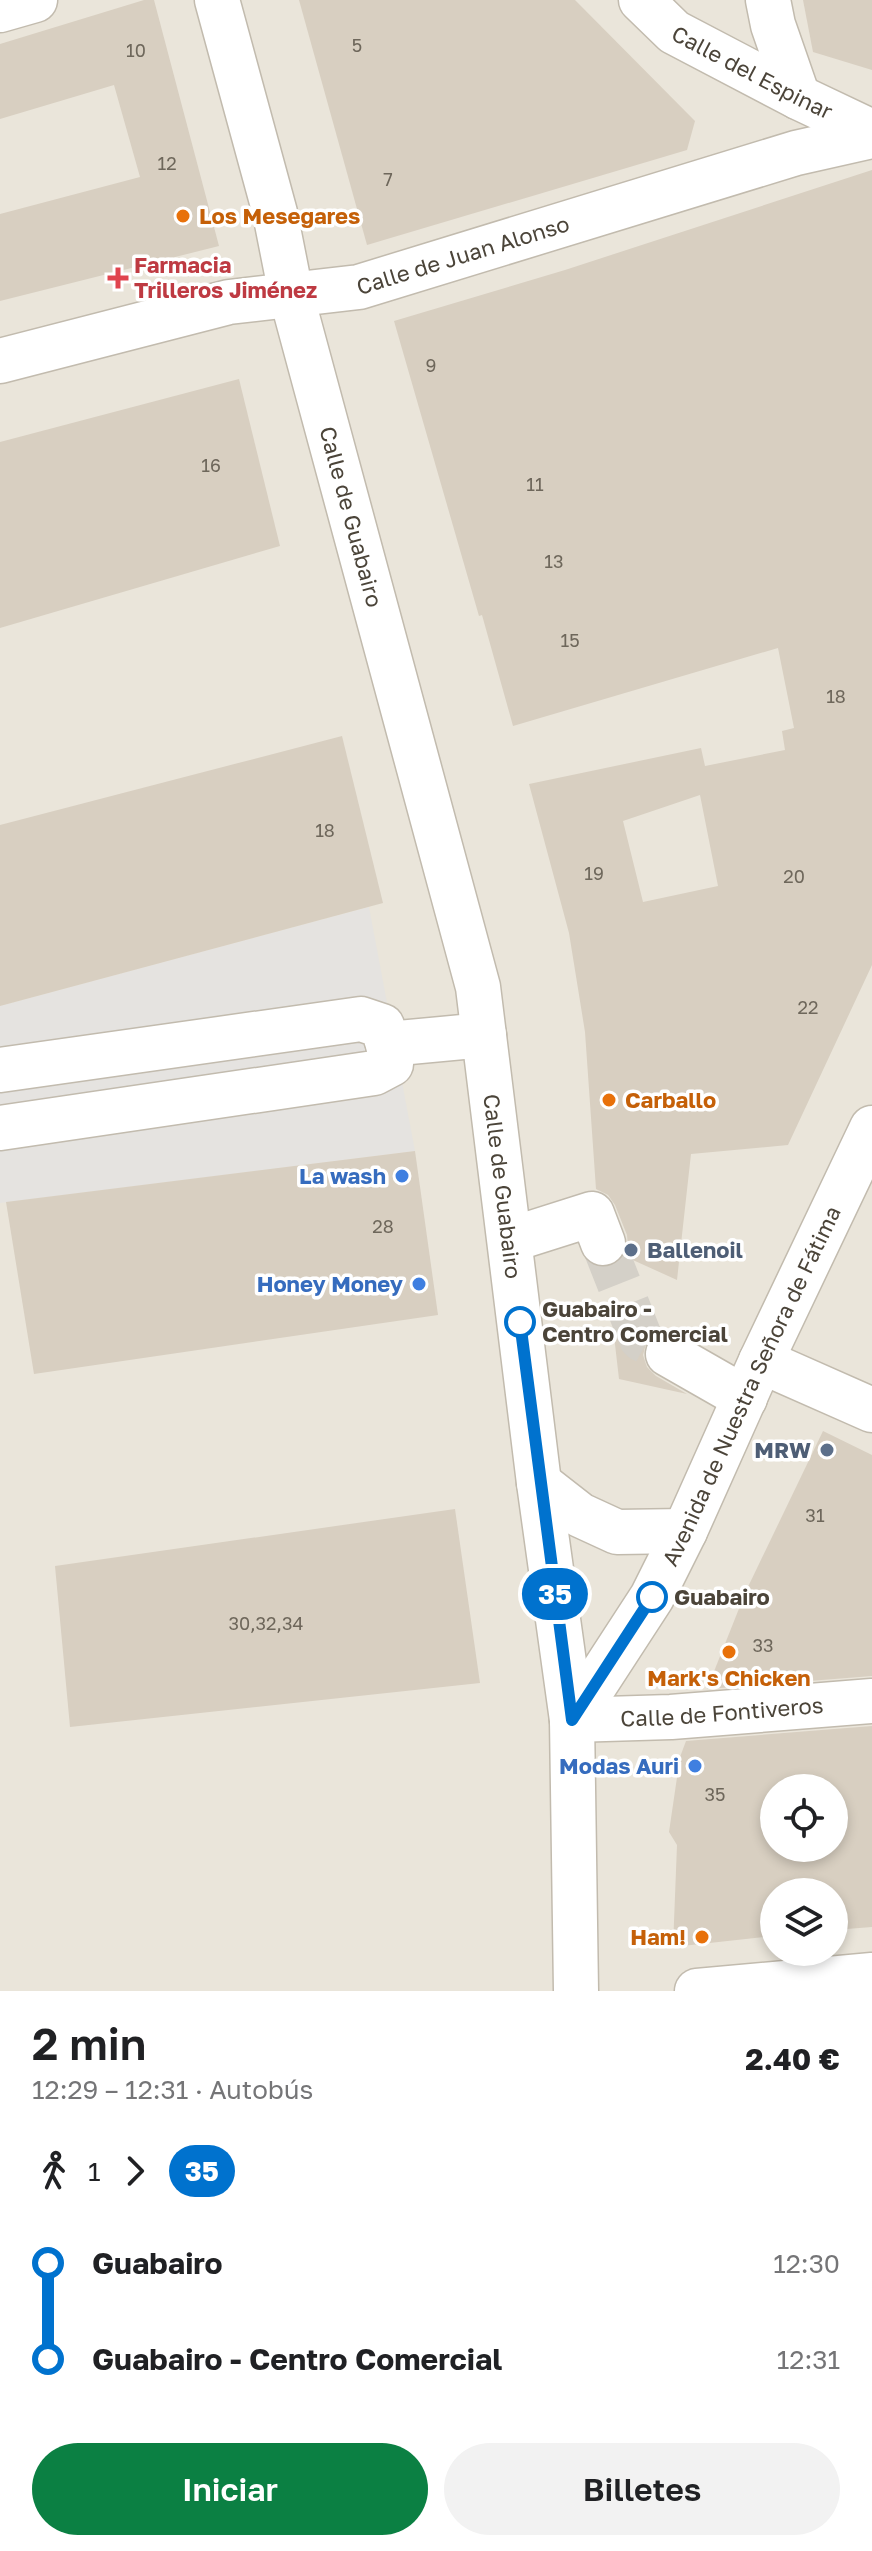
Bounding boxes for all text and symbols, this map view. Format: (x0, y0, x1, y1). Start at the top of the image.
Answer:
street label: Calle del Espinar (667, 19, 838, 125)
house number: 5 (352, 34, 362, 56)
house number: 10 (126, 39, 146, 61)
house number: 12 (157, 152, 177, 174)
house number: 7 (383, 168, 393, 190)
place label: Los Mesegares (199, 202, 360, 229)
marker: Los Mesegares (174, 207, 192, 225)
street label: Calle de Juan Alonso (353, 209, 572, 300)
place label: Farmacia Trilleros Jiménez (134, 251, 317, 303)
marker: Farmacia Trilleros Jiménez (109, 269, 127, 287)
house number: 9 (426, 354, 436, 376)
street label: Calle de Guabairo (314, 423, 389, 610)
house number: 16 (201, 454, 221, 476)
house number: 11 (526, 473, 544, 495)
house number: 13 (544, 550, 564, 572)
house number: 15 (560, 629, 580, 651)
house number: 18 (826, 685, 846, 707)
house number: 18 (315, 819, 335, 841)
house number: 19 (584, 862, 604, 884)
house number: 20 (783, 865, 805, 887)
house number: 22 (798, 996, 818, 1018)
place label: Carballo (625, 1086, 716, 1113)
marker: Carballo (600, 1091, 618, 1109)
street label: Calle de Guabairo (478, 1092, 528, 1280)
place label: La wash (299, 1162, 386, 1189)
marker: La wash (393, 1167, 411, 1185)
street label: Avenida de Nuestra Señora de Fátima (656, 1201, 846, 1570)
house number: 28 (372, 1215, 394, 1237)
place label: Ballenoil (647, 1236, 743, 1263)
marker: Ballenoil (622, 1241, 640, 1259)
place label: Honey Money (257, 1270, 403, 1297)
marker: Honey Money (410, 1275, 428, 1293)
place label: Guabairo - Centro Comercial (542, 1295, 728, 1347)
marker: Guabairo - Centro Comercial (505, 1307, 535, 1337)
place label: MRW (754, 1436, 811, 1463)
marker: MRW (818, 1441, 836, 1459)
house number: 31 (805, 1504, 825, 1526)
line badge: 35 (519, 1568, 591, 1620)
text: 35 (538, 1577, 572, 1610)
marker: Guabairo (637, 1582, 667, 1612)
place label: Guabairo (674, 1583, 770, 1610)
house number: 30,32,34 (229, 1612, 303, 1634)
house number: 33 (752, 1634, 774, 1656)
marker: Mark's Chicken (720, 1643, 738, 1661)
place label: Mark's Chicken (647, 1664, 811, 1691)
street label: Calle de Fontiveros (620, 1691, 824, 1732)
place label: Modas Auri (559, 1752, 679, 1779)
marker: Modas Auri (686, 1757, 704, 1775)
map controls (760, 1774, 848, 1966)
button: locate (760, 1774, 848, 1862)
house number: 35 (705, 1783, 725, 1805)
button: layers (760, 1878, 848, 1966)
place label: Ham! (630, 1923, 686, 1950)
marker: Ham! (693, 1928, 711, 1946)
text: 2 min (32, 2017, 146, 2070)
text: 2.40 € (745, 2041, 840, 2077)
text: 12:29 – 12:31 · Autobús (32, 2074, 313, 2105)
icon: walk (32, 2149, 76, 2193)
icon: forward (113, 2149, 157, 2193)
text: 35 (185, 2154, 219, 2187)
text: 1 (88, 2156, 101, 2187)
text: Guabairo (92, 2245, 223, 2281)
text: 12:30 (773, 2248, 840, 2279)
text: Guabairo - Centro Comercial (92, 2341, 502, 2377)
text: 12:31 (777, 2344, 840, 2375)
button: Iniciar (32, 2443, 428, 2535)
button: Billetes (444, 2443, 840, 2535)

